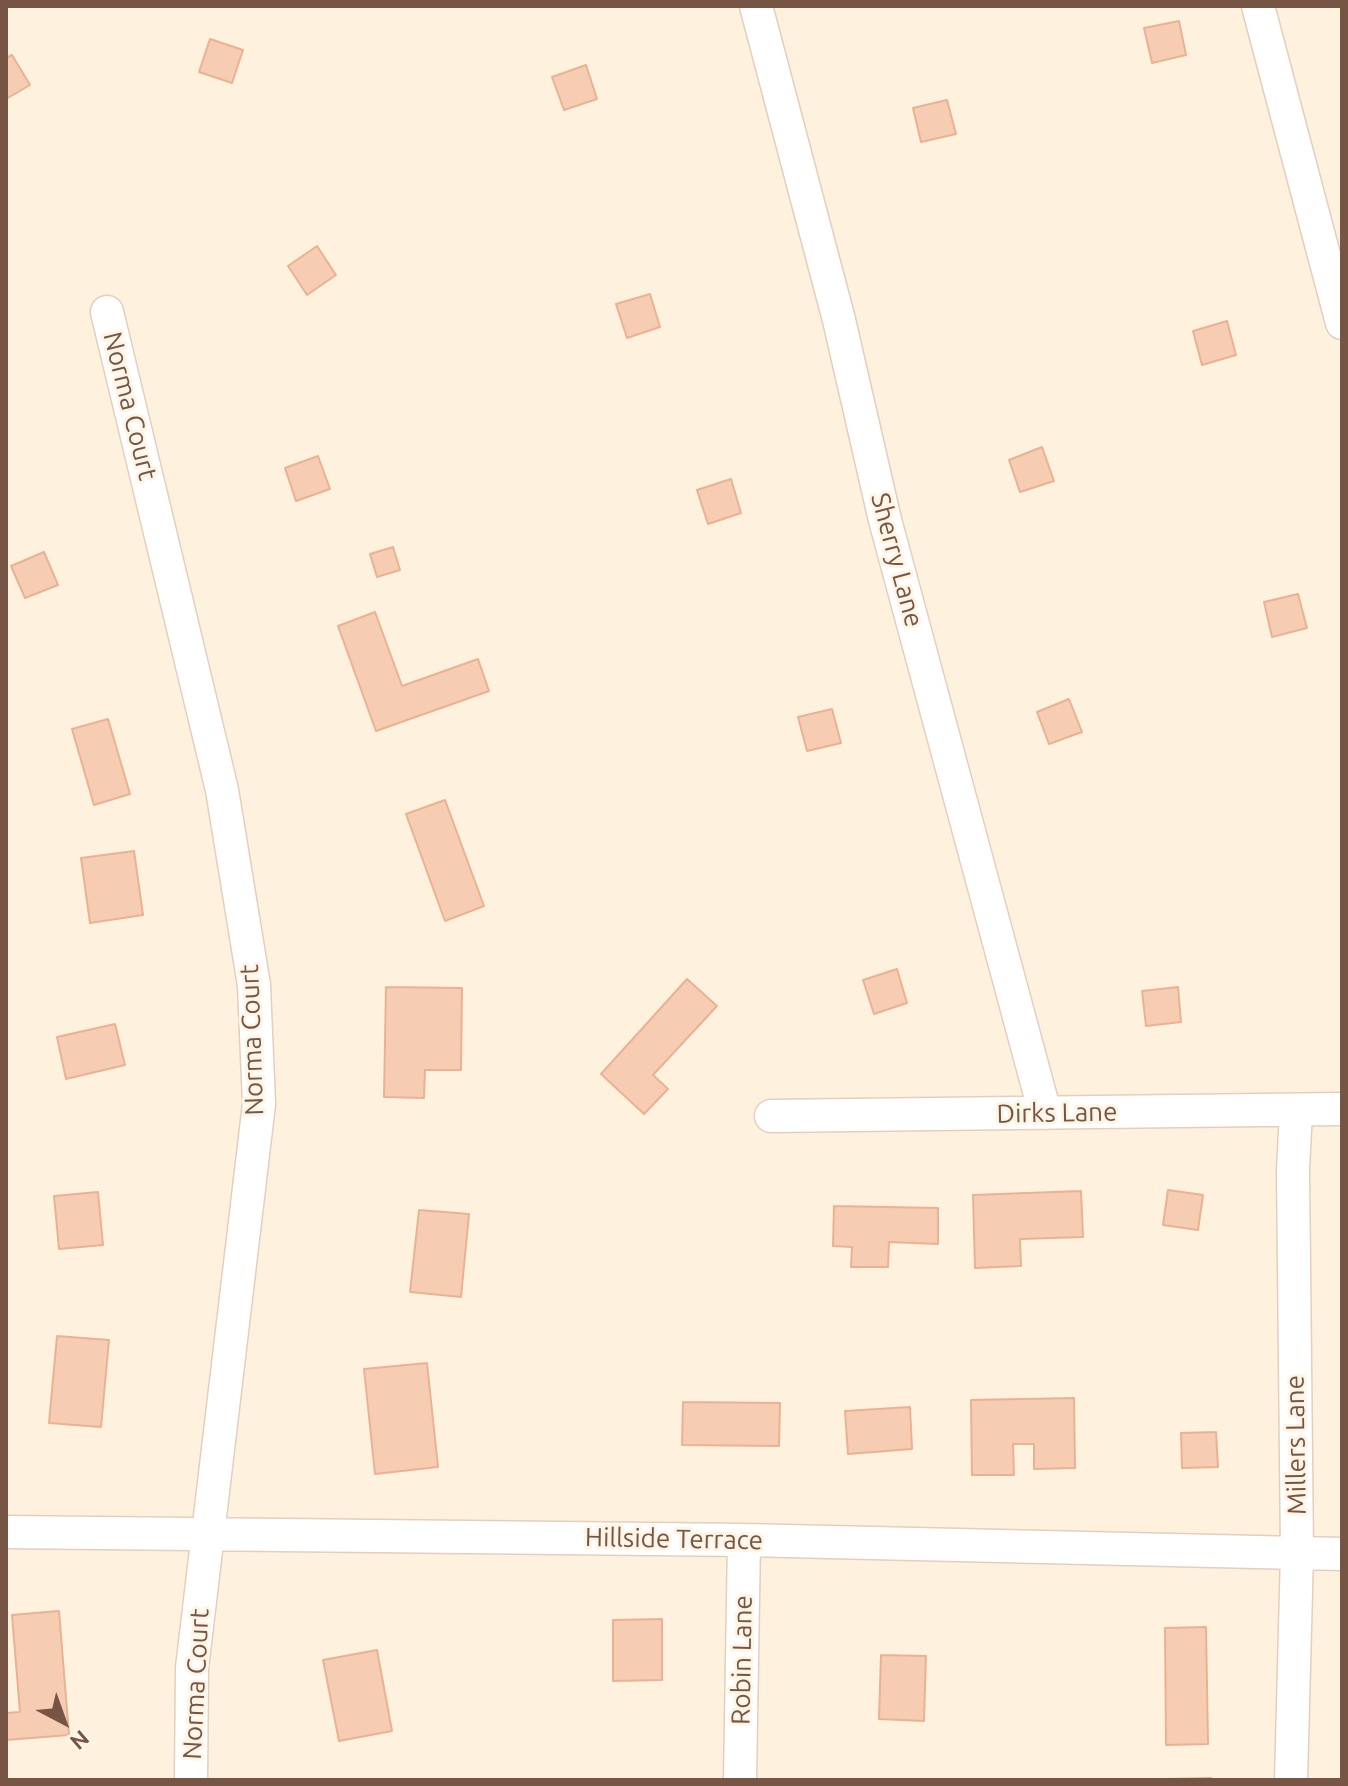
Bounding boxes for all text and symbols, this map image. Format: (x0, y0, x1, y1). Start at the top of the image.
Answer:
street label: Norma Court (97, 329, 163, 483)
street label: Sherry Lane (864, 490, 930, 630)
street label: Norma Court (234, 964, 270, 1116)
street label: Dirks Lane (996, 1096, 1118, 1130)
street label: Millers Lane (1279, 1375, 1313, 1515)
street label: Hillside Terrace (585, 1522, 763, 1556)
street label: Robin Lane (725, 1595, 759, 1725)
street label: Norma Court (176, 1608, 216, 1760)
north arrow (24, 1682, 104, 1762)
text: N (66, 1726, 94, 1755)

